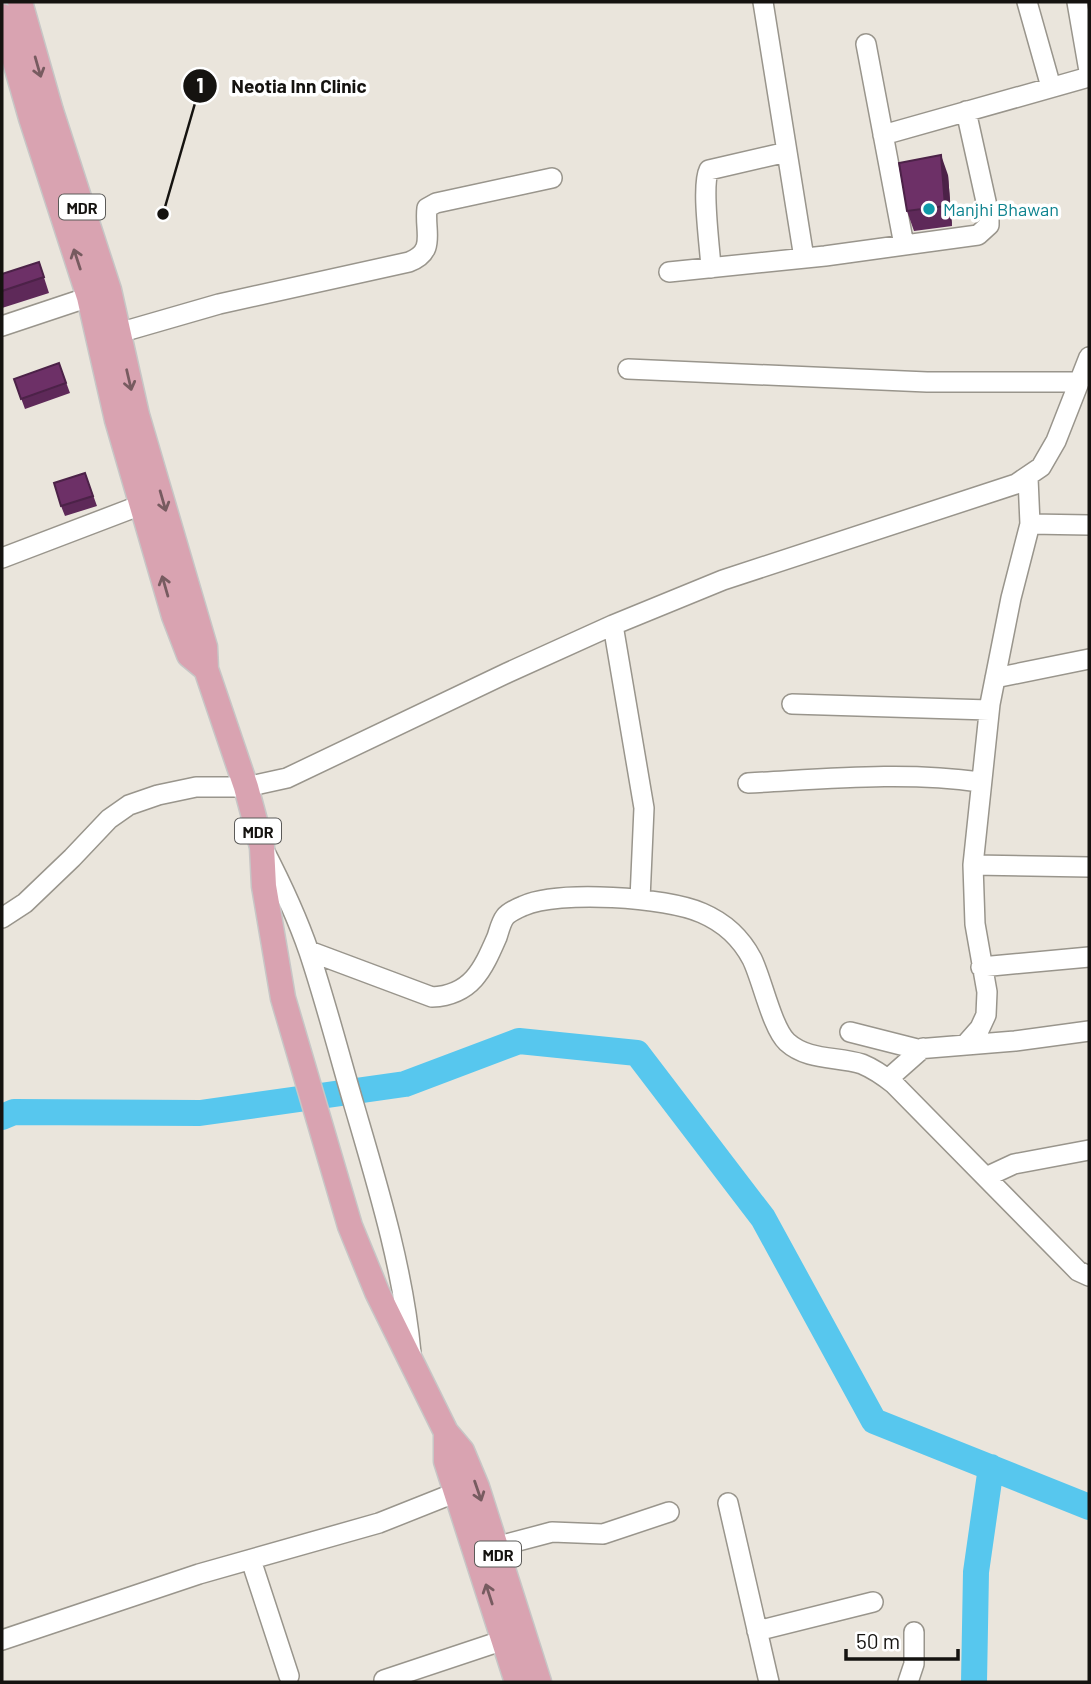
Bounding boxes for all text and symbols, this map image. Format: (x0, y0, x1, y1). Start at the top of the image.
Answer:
one-way arrow (33, 56, 46, 78)
callout: Neotia Inn Clinic (183, 66, 381, 106)
text: 1 (196, 72, 204, 97)
text: Neotia Inn Clinic (231, 74, 367, 97)
road number: MDR (59, 195, 105, 220)
place label: Manjhi Bhawan (943, 198, 1059, 220)
marker: Manjhi Bhawan (921, 201, 937, 217)
one-way arrow (70, 249, 82, 271)
one-way arrow (123, 368, 136, 391)
one-way arrow (157, 489, 170, 511)
one-way arrow (158, 575, 171, 597)
road number: MDR (235, 818, 281, 844)
one-way arrow (473, 1480, 485, 1502)
road number: MDR (475, 1542, 521, 1566)
one-way arrow (482, 1583, 495, 1605)
scale bar (846, 1618, 958, 1662)
text: 50 m (856, 1628, 900, 1653)

